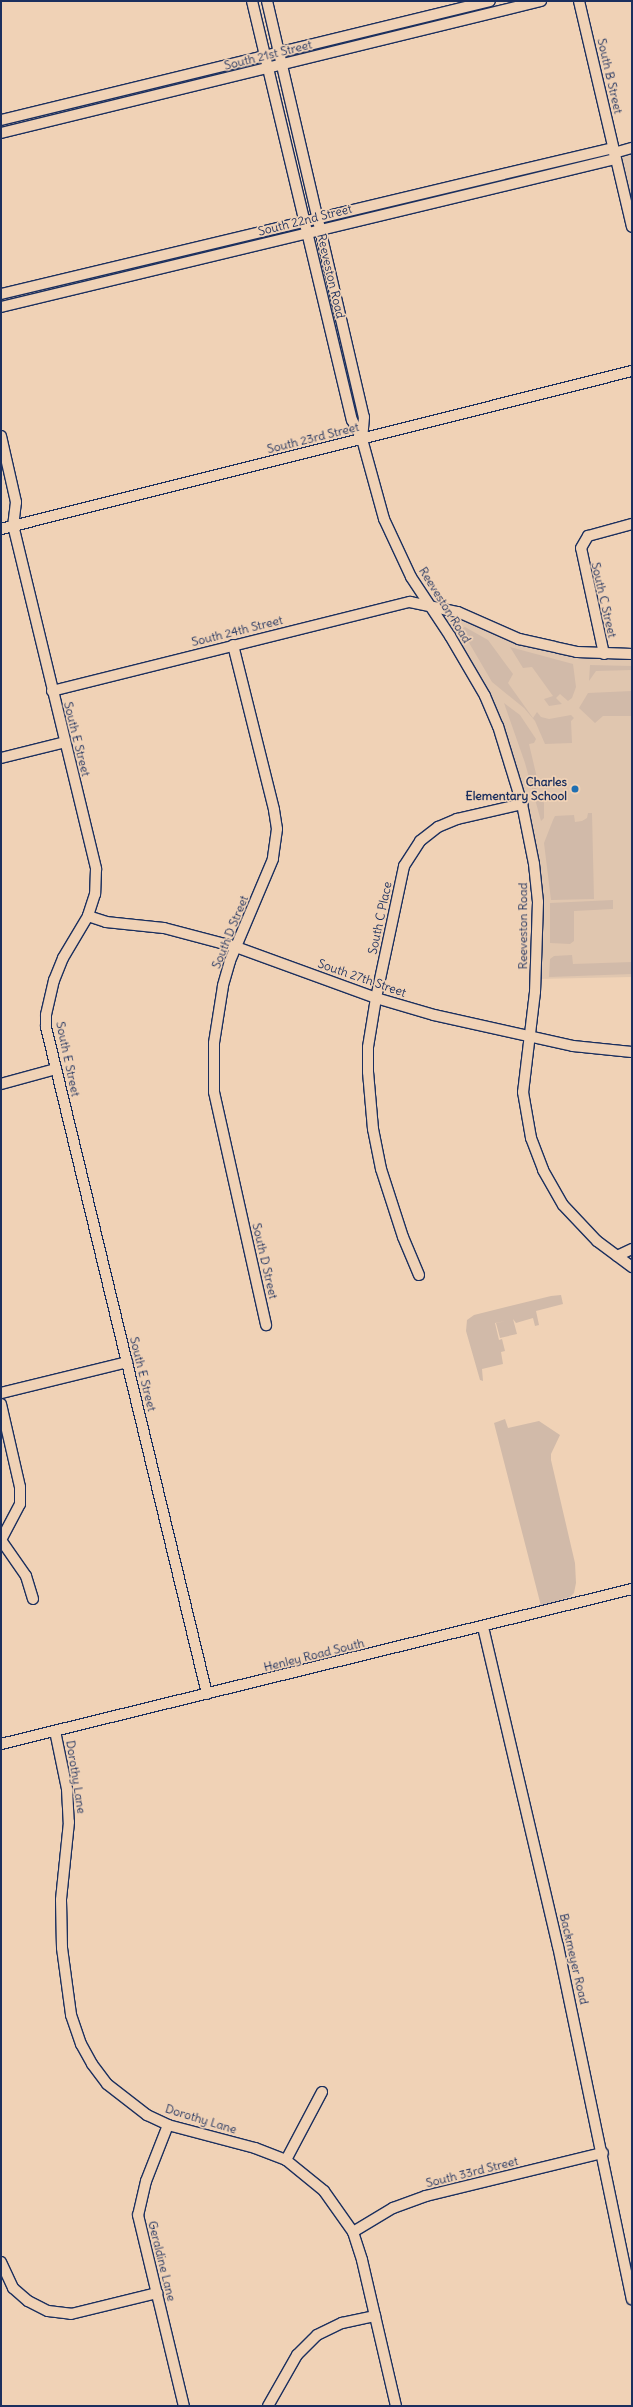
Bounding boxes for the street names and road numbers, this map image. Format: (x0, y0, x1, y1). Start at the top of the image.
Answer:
street label: South 21st Street (223, 37, 313, 73)
street label: South B Street (594, 37, 626, 115)
street label: South 22nd Street (257, 201, 353, 239)
street label: Reeveston Road (314, 232, 348, 320)
street label: South 23rd Street (265, 420, 361, 456)
street label: South C Street (588, 561, 620, 639)
street label: Reeveston Road (416, 564, 474, 646)
street label: South 24th Street (190, 613, 284, 649)
street label: South E Street (61, 700, 93, 778)
street label: South C Place (365, 880, 395, 956)
street label: Reeveston Road (516, 883, 530, 969)
street label: South D Street (209, 893, 251, 971)
street label: South 27th Street (316, 956, 408, 1000)
street label: South E Street (53, 1020, 83, 1098)
street label: South D Street (249, 1222, 281, 1300)
street label: South E Street (127, 1335, 159, 1413)
street label: Henley Road South (262, 1636, 366, 1674)
street label: Dorothy Lane (63, 1739, 89, 1815)
street label: Backmeyer Road (557, 1912, 591, 2006)
street label: Dorothy Lane (164, 2101, 238, 2137)
street label: South 33rd Street (424, 2154, 520, 2190)
street label: Geraldine Lane (145, 2219, 179, 2303)

